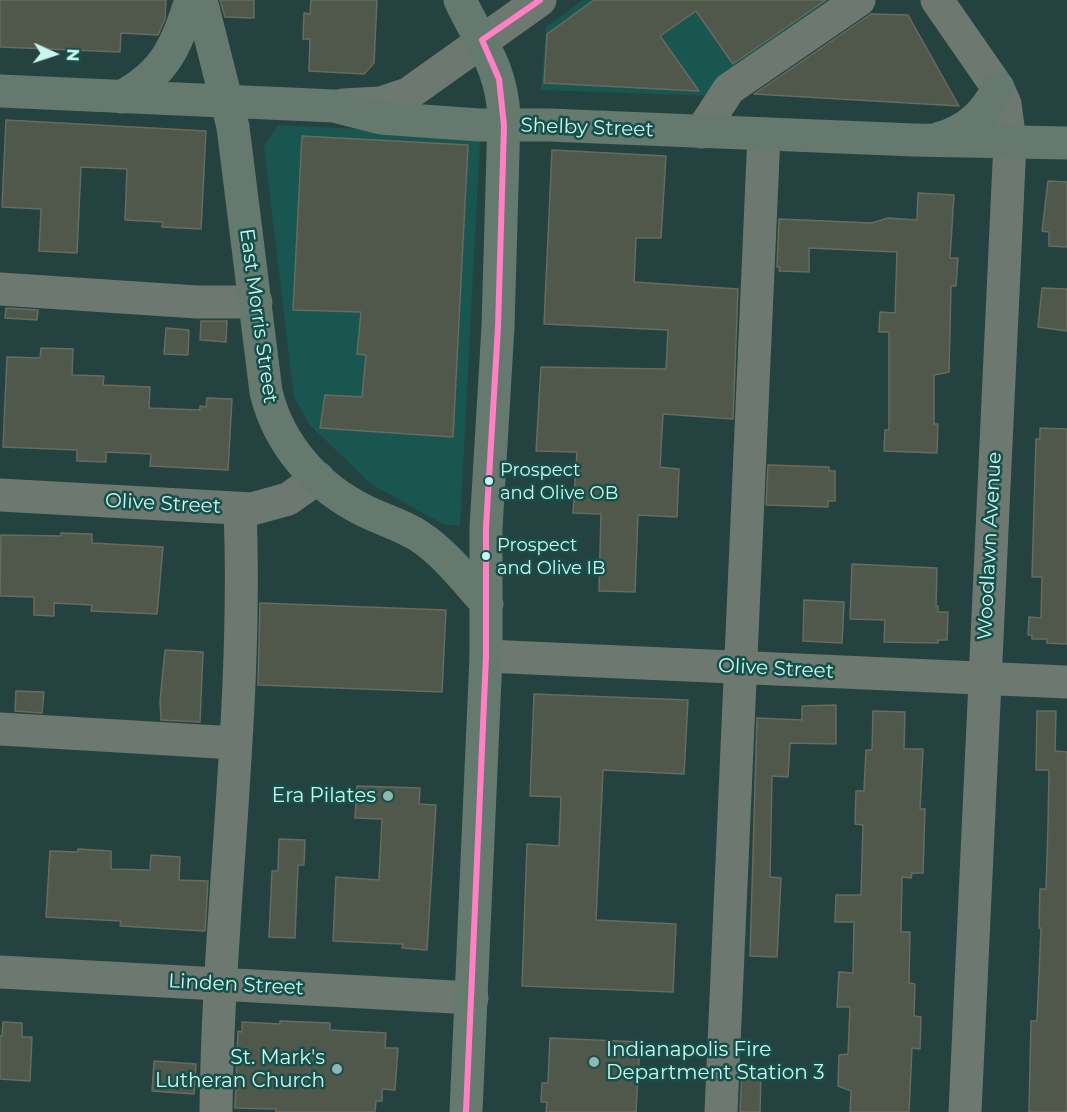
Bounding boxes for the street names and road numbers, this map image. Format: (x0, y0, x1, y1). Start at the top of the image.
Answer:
street label: Shelby Street (520, 114, 654, 142)
street label: East Morris Street (234, 227, 282, 405)
street label: Woodlawn Avenue (973, 451, 1007, 641)
street label: Olive Street (105, 489, 221, 519)
street label: Olive Street (718, 654, 834, 684)
street label: Linden Street (168, 969, 304, 1001)

